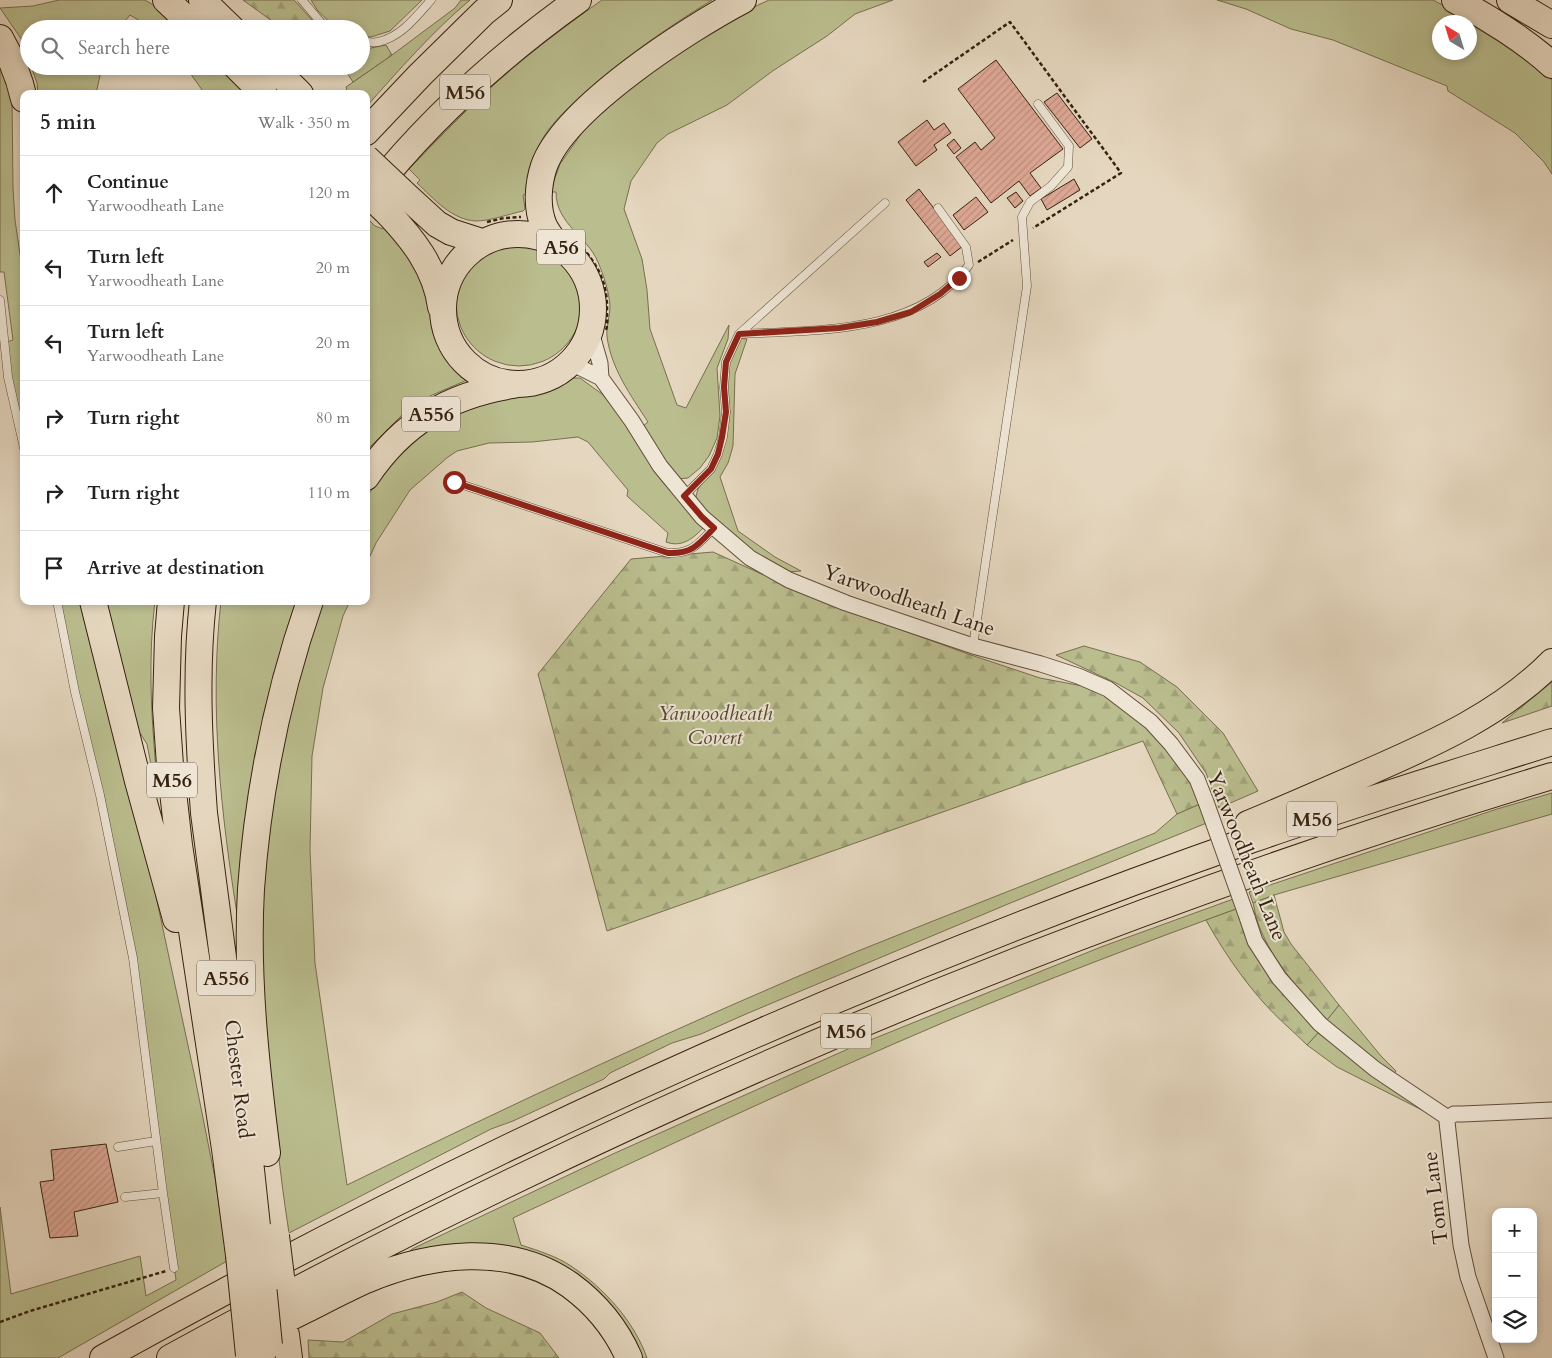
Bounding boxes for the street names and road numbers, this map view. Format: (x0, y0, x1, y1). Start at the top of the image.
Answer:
road number: M56 (440, 74, 490, 110)
road number: A56 (537, 230, 585, 264)
road number: A556 (402, 396, 460, 432)
street label: Yarwoodheath Lane (819, 557, 999, 644)
road number: M56 (147, 762, 197, 798)
street label: Yarwoodheath Lane (1199, 767, 1294, 945)
road number: M56 (1287, 802, 1337, 836)
road number: A556 (197, 960, 255, 996)
road number: M56 (821, 1014, 871, 1048)
street label: Chester Road (217, 1018, 260, 1140)
street label: Tom Lane (1415, 1150, 1456, 1246)

